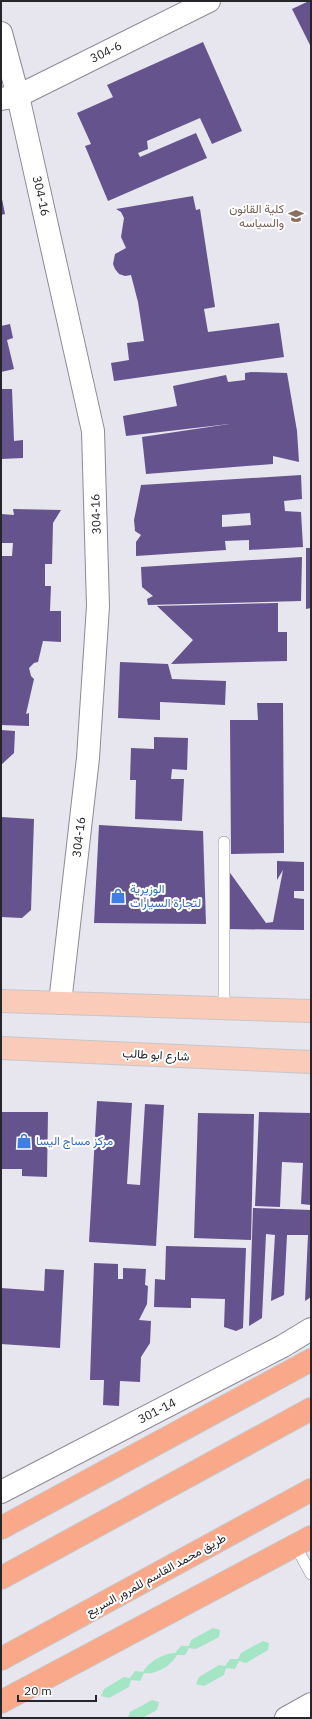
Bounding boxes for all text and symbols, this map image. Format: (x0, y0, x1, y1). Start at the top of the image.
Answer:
street label: 304-6 (87, 37, 124, 66)
street label: 304-16 (30, 174, 53, 217)
place label: كلية القانون والسياسه (229, 201, 284, 231)
school or university icon: كلية القانون والسياسه (287, 207, 305, 225)
street label: 304-16 (87, 493, 104, 535)
street label: 304-16 (69, 816, 88, 858)
place label: الوزيرية لتجارة السيارات (130, 881, 201, 911)
shop icon: الوزيرية لتجارة السيارات (109, 887, 127, 905)
street label: شارع ابو طالب (122, 1045, 190, 1066)
shop icon: مركز مساج اليسا (15, 1132, 33, 1150)
place label: مركز مساج اليسا (36, 1133, 113, 1150)
street label: 301-14 (135, 1395, 178, 1426)
street label: طريق محمد القاسم للمرور السريع (83, 1530, 229, 1621)
scale bar (18, 1677, 96, 1703)
text: 20 m (24, 1683, 52, 1698)

